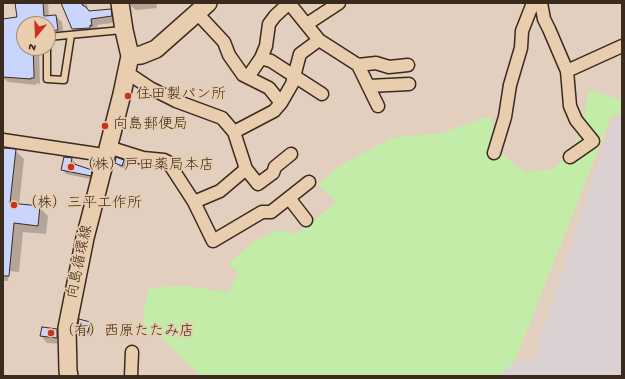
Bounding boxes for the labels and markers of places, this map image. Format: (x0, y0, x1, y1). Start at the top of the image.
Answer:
place label: 住田製パン所 (136, 87, 226, 105)
marker: 住田製パン所 (123, 91, 133, 101)
place label: 向島郵便局 (113, 117, 188, 135)
marker: 向島郵便局 (100, 121, 110, 131)
place label: （株）戸田薬局本店 (79, 158, 214, 176)
marker: （株）戸田薬局本店 (66, 162, 76, 172)
place label: （株）三平工作所 (22, 196, 142, 214)
marker: （株）三平工作所 (9, 200, 19, 210)
place label: （有）西原たたみ店 (59, 324, 194, 342)
marker: （有）西原たたみ店 (46, 328, 56, 338)

